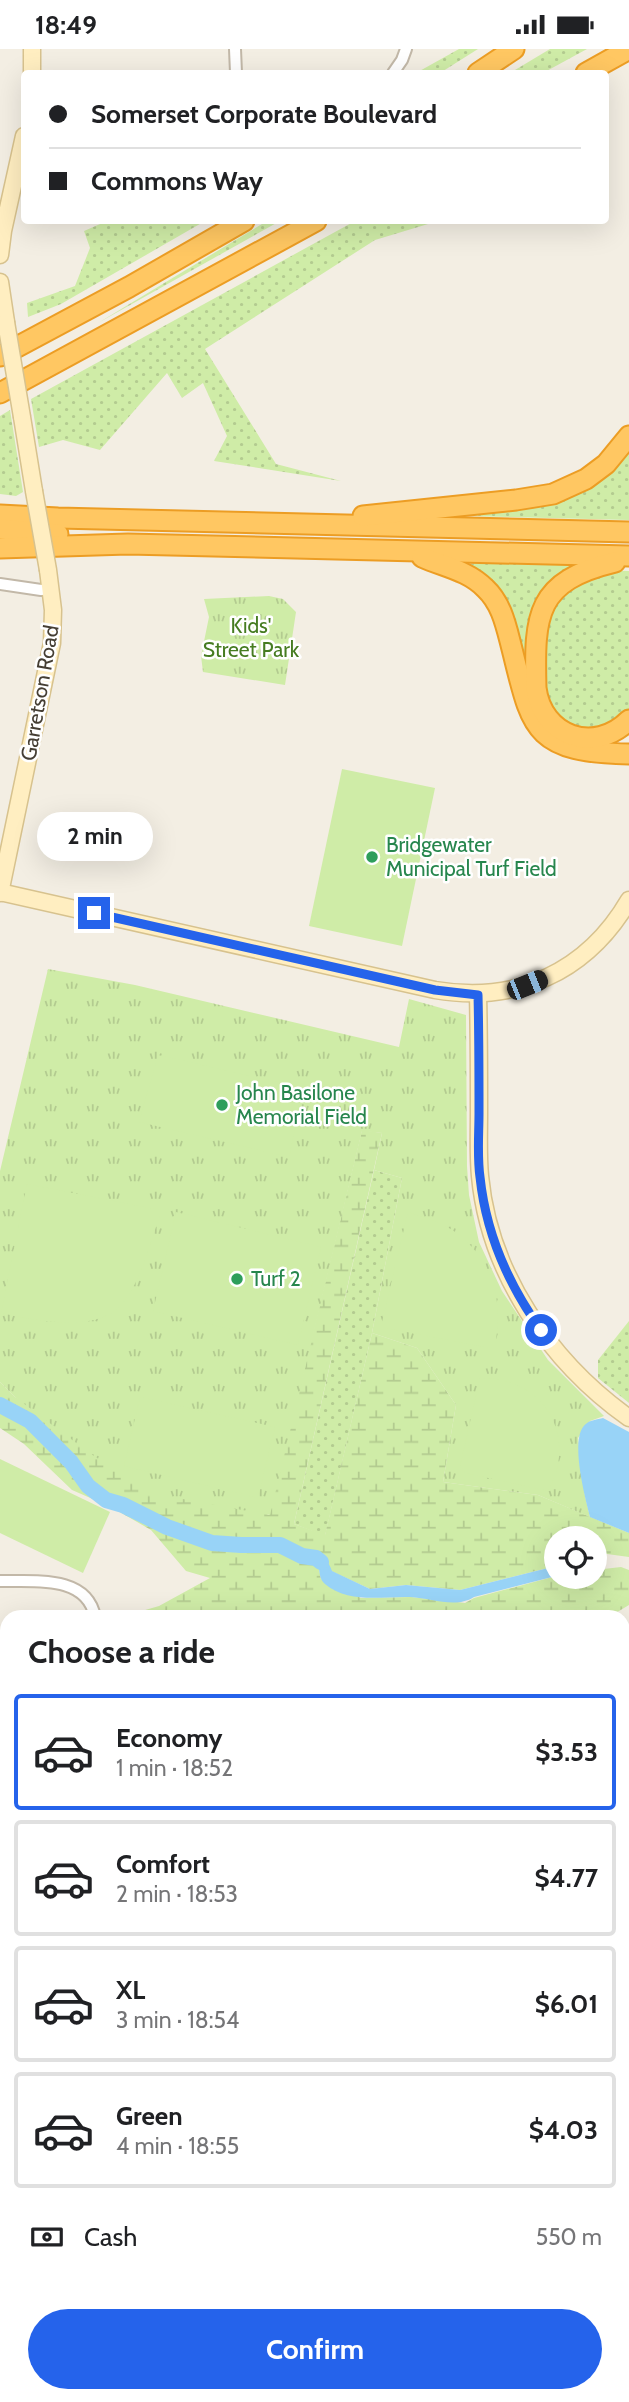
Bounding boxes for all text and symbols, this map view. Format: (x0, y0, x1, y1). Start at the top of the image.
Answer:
text: 18:49 (35, 9, 97, 41)
text: Somerset Corporate Boulevard (91, 98, 437, 130)
text: Commons Way (91, 165, 263, 197)
park label: Kids' Street Park (203, 613, 300, 662)
street label: Garretson Road (15, 623, 64, 763)
callout: 2 min (36, 811, 152, 861)
text: 2 min (67, 822, 123, 850)
place label: Bridgewater Municipal Turf Field (386, 832, 557, 881)
marker: Bridgewater Municipal Turf Field (364, 849, 380, 865)
route end (78, 897, 110, 929)
car (504, 967, 551, 1003)
place label: John Basilone Memorial Field (235, 1080, 367, 1129)
marker: John Basilone Memorial Field (214, 1097, 230, 1113)
place label: Turf 2 (251, 1266, 301, 1291)
marker: Turf 2 (229, 1271, 245, 1287)
route start (525, 1314, 557, 1346)
map controls (544, 1526, 607, 1589)
button: locate (544, 1526, 607, 1589)
text: Choose a ride (28, 1632, 215, 1671)
icon: car (32, 1721, 95, 1784)
text: Economy (116, 1722, 222, 1754)
text: $3.53 (535, 1736, 598, 1768)
text: 1 min · 18:52 (116, 1754, 233, 1782)
icon: car (32, 1847, 95, 1910)
text: Comfort (116, 1848, 210, 1880)
text: $4.77 (534, 1862, 598, 1894)
text: 2 min · 18:53 (116, 1880, 238, 1908)
icon: car (32, 1973, 95, 2036)
text: XL (116, 1974, 145, 2006)
text: $6.01 (535, 1988, 598, 2020)
text: 3 min · 18:54 (116, 2006, 239, 2034)
icon: car (32, 2099, 95, 2162)
text: Green (116, 2100, 183, 2132)
text: $4.03 (529, 2114, 598, 2146)
text: 4 min · 18:55 (116, 2132, 239, 2160)
icon: cash (28, 2218, 66, 2256)
text: Cash (84, 2221, 137, 2253)
text: 550 m (536, 2223, 602, 2251)
button: Confirm (28, 2309, 602, 2389)

